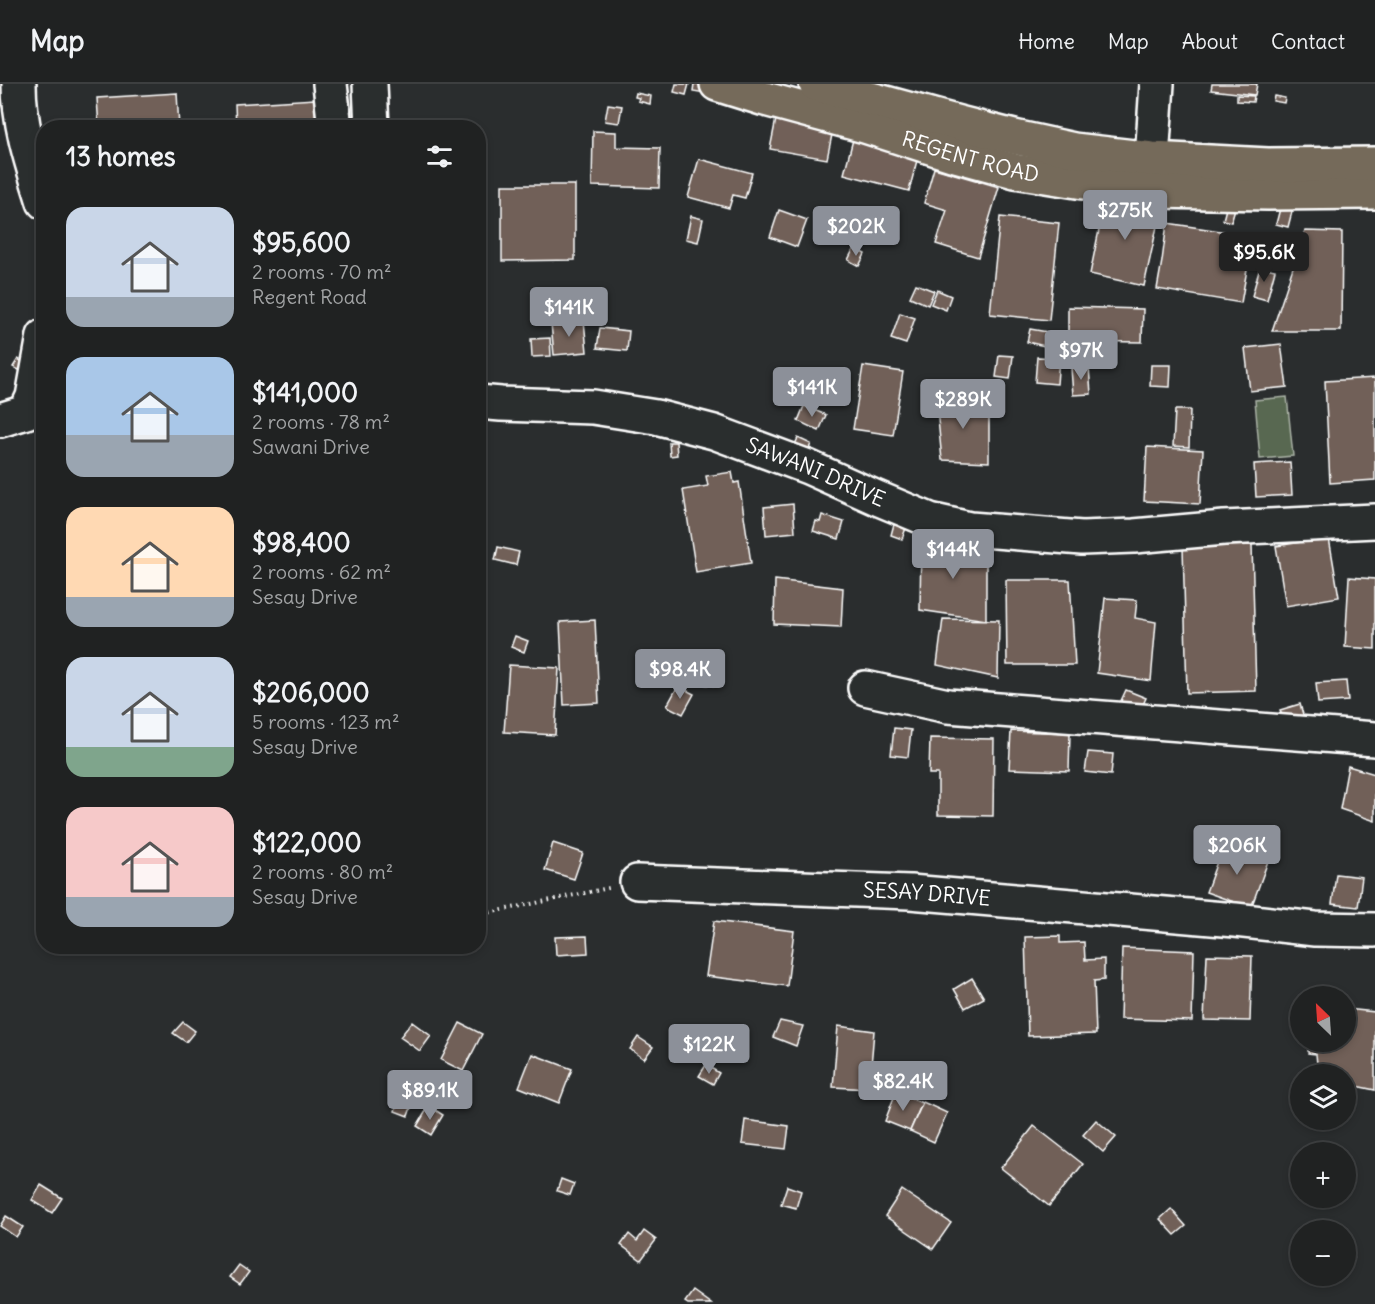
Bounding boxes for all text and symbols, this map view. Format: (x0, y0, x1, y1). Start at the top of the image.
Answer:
text: Map (30, 23, 84, 59)
text: Home (1018, 28, 1075, 55)
text: Map (1108, 28, 1149, 55)
text: About (1182, 28, 1238, 55)
text: Contact (1271, 28, 1345, 55)
street label: REGENT ROAD (899, 125, 1041, 188)
text: 13 homes (66, 140, 176, 173)
icon: filters (423, 140, 456, 173)
pin: $275K (1083, 190, 1167, 241)
text: $275K (1097, 197, 1153, 222)
pin: $202K (814, 206, 898, 257)
text: $202K (827, 213, 885, 238)
text: $95,600 (252, 226, 351, 259)
icon: home (114, 231, 186, 303)
pin: $95.6K (1215, 232, 1313, 283)
text: $95.6K (1233, 239, 1295, 264)
text: 2 rooms · 70 m² (252, 259, 392, 284)
text: Regent Road (252, 284, 367, 309)
pin: $141K (527, 287, 611, 338)
text: $141K (544, 294, 594, 319)
pin: $97K (1045, 330, 1117, 381)
text: $97K (1059, 337, 1103, 362)
pin: $141K (770, 367, 854, 418)
text: $141K (787, 374, 837, 399)
text: $141,000 (252, 376, 358, 409)
pin: $289K (921, 379, 1005, 430)
icon: home (114, 381, 186, 453)
text: $289K (934, 386, 992, 411)
text: 2 rooms · 78 m² (252, 409, 390, 434)
street label: SAWANI DRIVE (742, 431, 889, 513)
text: Sawani Drive (252, 434, 370, 459)
text: $98,400 (252, 526, 351, 559)
pin: $144K (911, 529, 995, 580)
icon: home (114, 531, 186, 603)
text: $144K (926, 536, 980, 561)
text: 2 rooms · 62 m² (252, 559, 391, 584)
text: Sesay Drive (252, 584, 358, 609)
pin: $98.4K (631, 649, 729, 700)
text: $98.4K (649, 656, 711, 681)
text: $206,000 (252, 676, 370, 709)
icon: home (114, 681, 186, 753)
text: 5 rooms · 123 m² (252, 709, 399, 734)
text: Sesay Drive (252, 734, 358, 759)
pin: $206K (1195, 825, 1279, 876)
text: $122,000 (252, 826, 362, 859)
icon: home (114, 831, 186, 903)
text: $206K (1207, 832, 1267, 857)
text: 2 rooms · 80 m² (252, 859, 393, 884)
street label: SESAY DRIVE (863, 876, 992, 912)
text: Sesay Drive (252, 884, 358, 909)
north arrow (1290, 986, 1356, 1052)
map controls (1290, 986, 1356, 1286)
pin: $122K (667, 1024, 751, 1075)
text: $122K (683, 1031, 735, 1056)
pin: $82.4K (854, 1061, 952, 1112)
button: layers (1290, 1064, 1356, 1130)
text: $82.4K (872, 1068, 934, 1093)
pin: $89.1K (381, 1070, 479, 1121)
text: $89.1K (401, 1077, 459, 1102)
button: + (1290, 1142, 1356, 1208)
button: − (1290, 1220, 1356, 1286)

